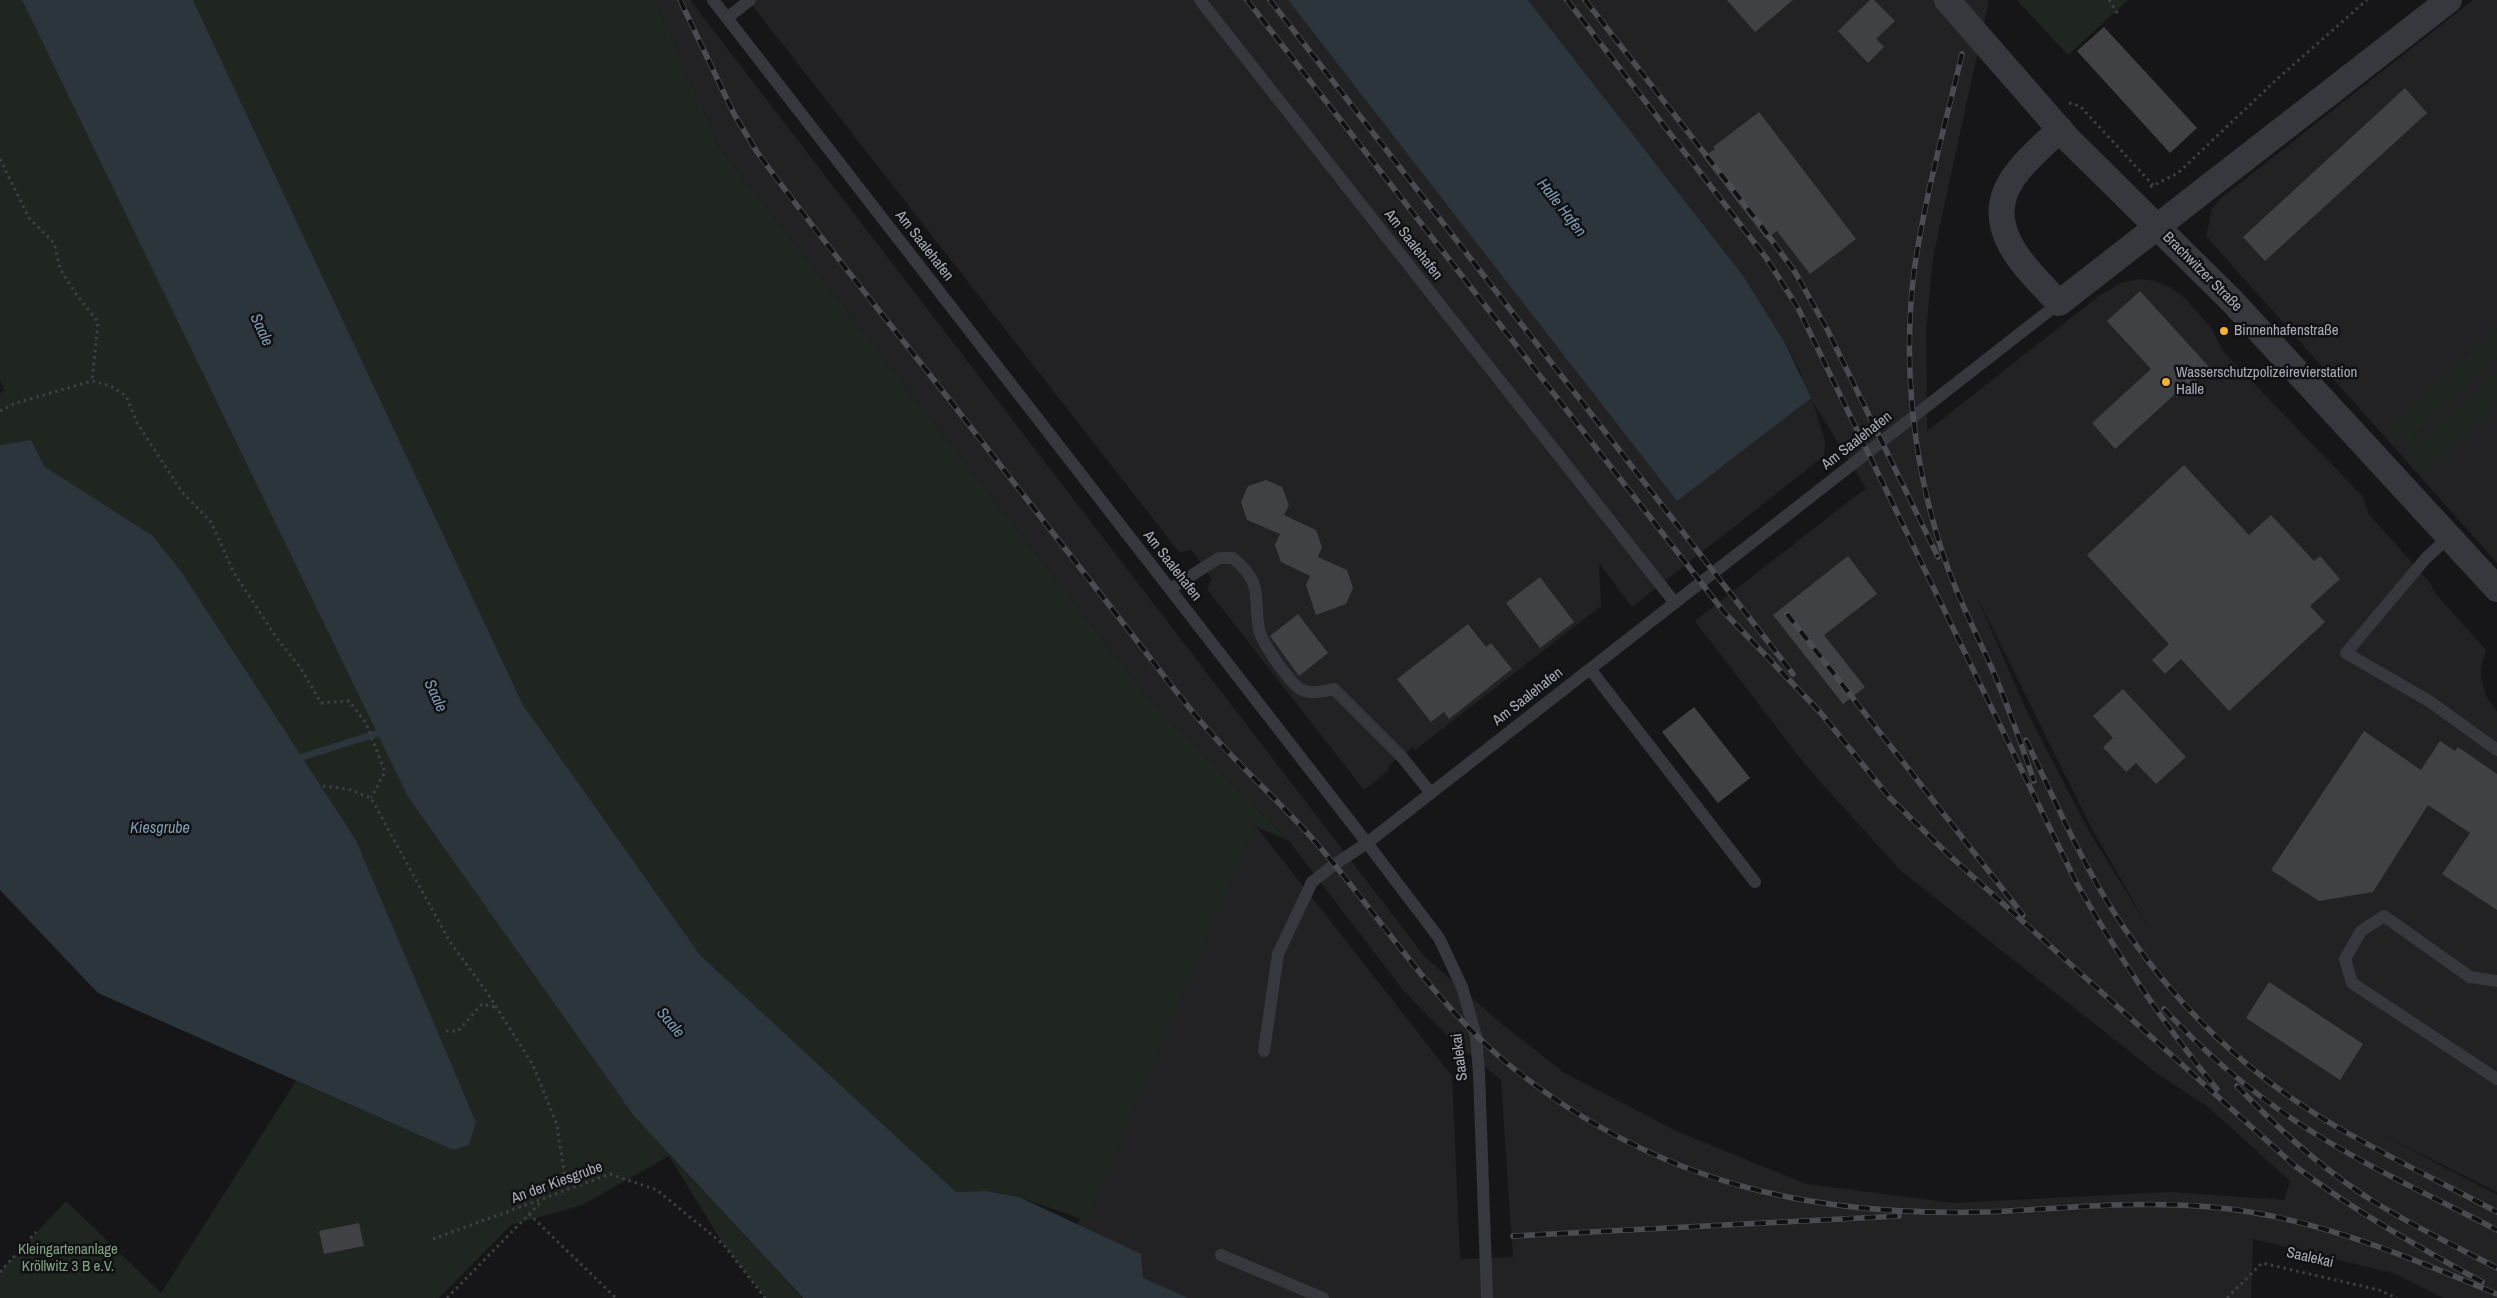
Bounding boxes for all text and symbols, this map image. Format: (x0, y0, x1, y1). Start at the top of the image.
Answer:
water label: Halle Hafen (1532, 175, 1590, 241)
street label: Am Saalehafen (1380, 206, 1446, 284)
street label: Am Saalehafen (891, 207, 957, 285)
street label: Brachwitzer Straße (2158, 228, 2246, 316)
water label: Saale (245, 311, 277, 349)
place label: Binnenhafenstraße (2234, 322, 2339, 340)
marker: Binnenhafenstraße (2218, 325, 2230, 337)
place label: Wasserschutzpolizeirevierstation Halle (2176, 364, 2357, 399)
marker: Wasserschutzpolizeirevierstation Halle (2160, 376, 2172, 388)
street label: Am Saalehafen (1818, 408, 1896, 474)
street label: Am Saalehafen (1139, 527, 1205, 605)
street label: Am Saalehafen (1489, 664, 1567, 730)
water label: Saale (419, 677, 451, 715)
water label: Kiesgrube (130, 819, 190, 839)
water label: Saale (652, 1004, 688, 1042)
street label: Saalekai (1448, 1032, 1472, 1082)
street label: An der Kiesgrube (509, 1158, 605, 1208)
park label: Kleingartenanlage Kröllwitz 3 B e.V. (18, 1241, 118, 1276)
street label: Saalekai (2285, 1244, 2335, 1272)

